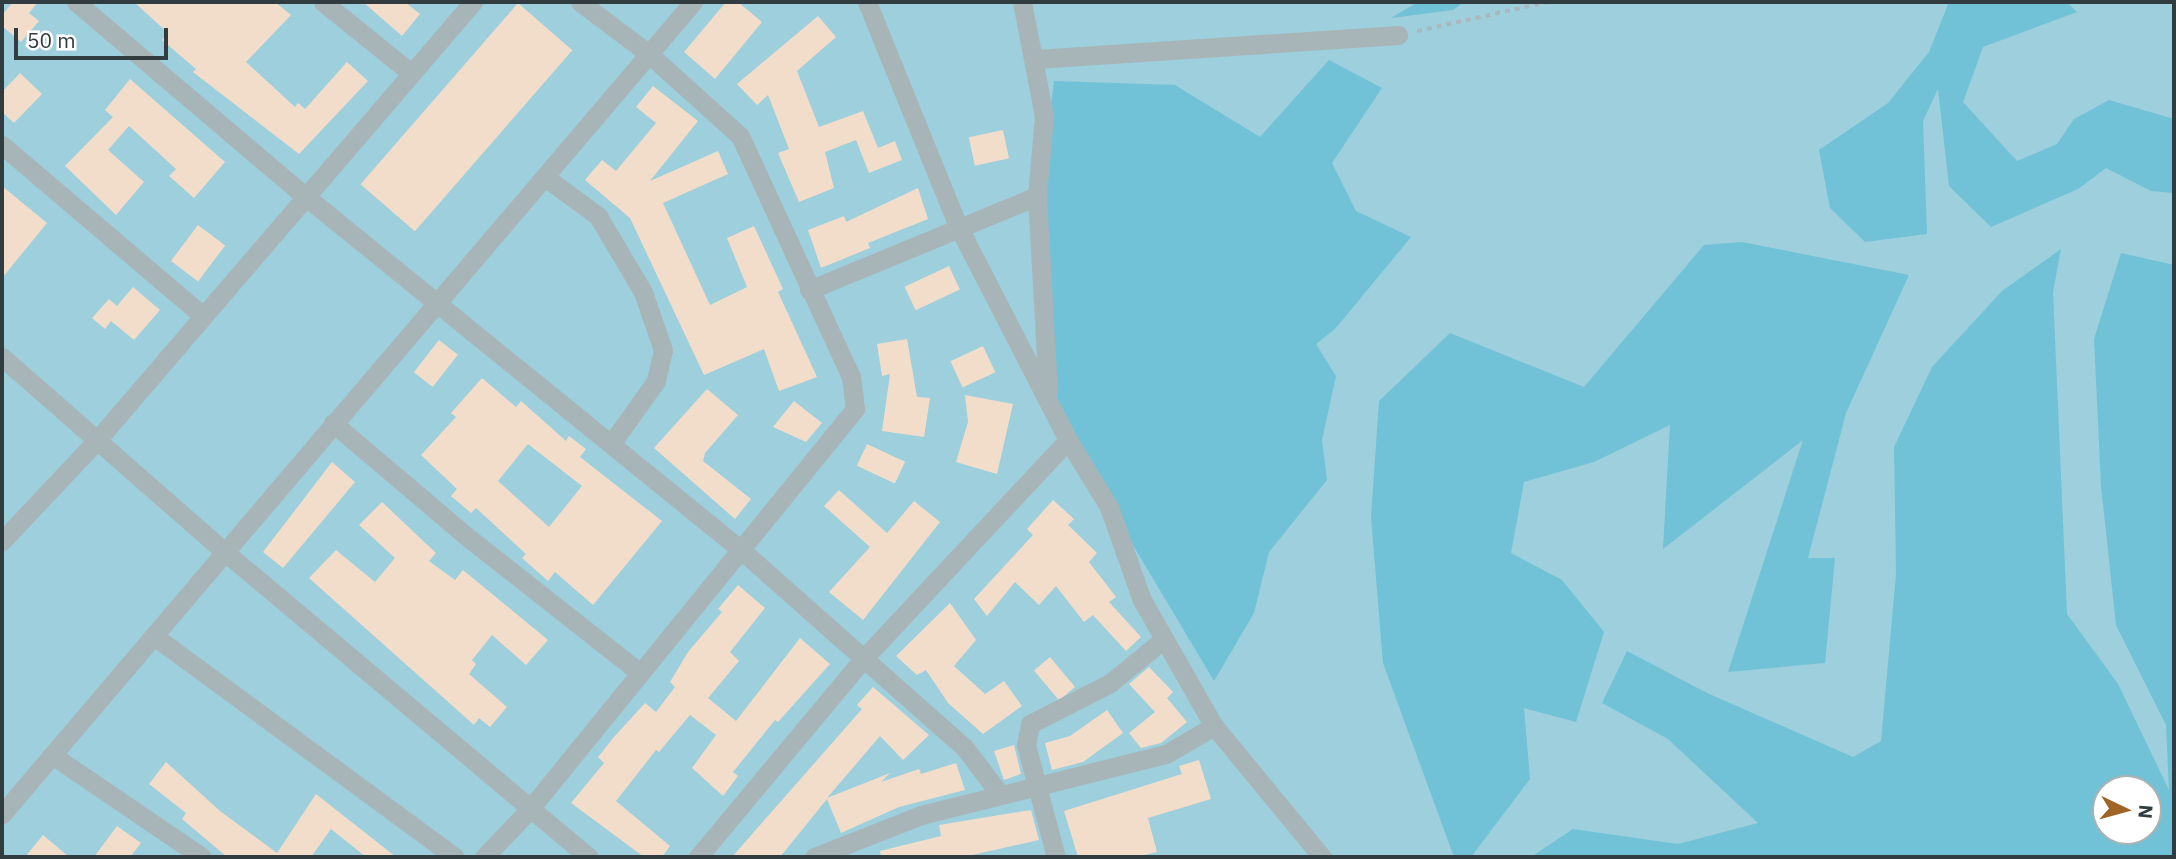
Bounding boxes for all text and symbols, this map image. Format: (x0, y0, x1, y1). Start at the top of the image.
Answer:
scale bar (18, 14, 172, 58)
text: 50 m (27, 26, 76, 54)
north arrow (2092, 775, 2162, 845)
text: N (2133, 804, 2158, 820)

